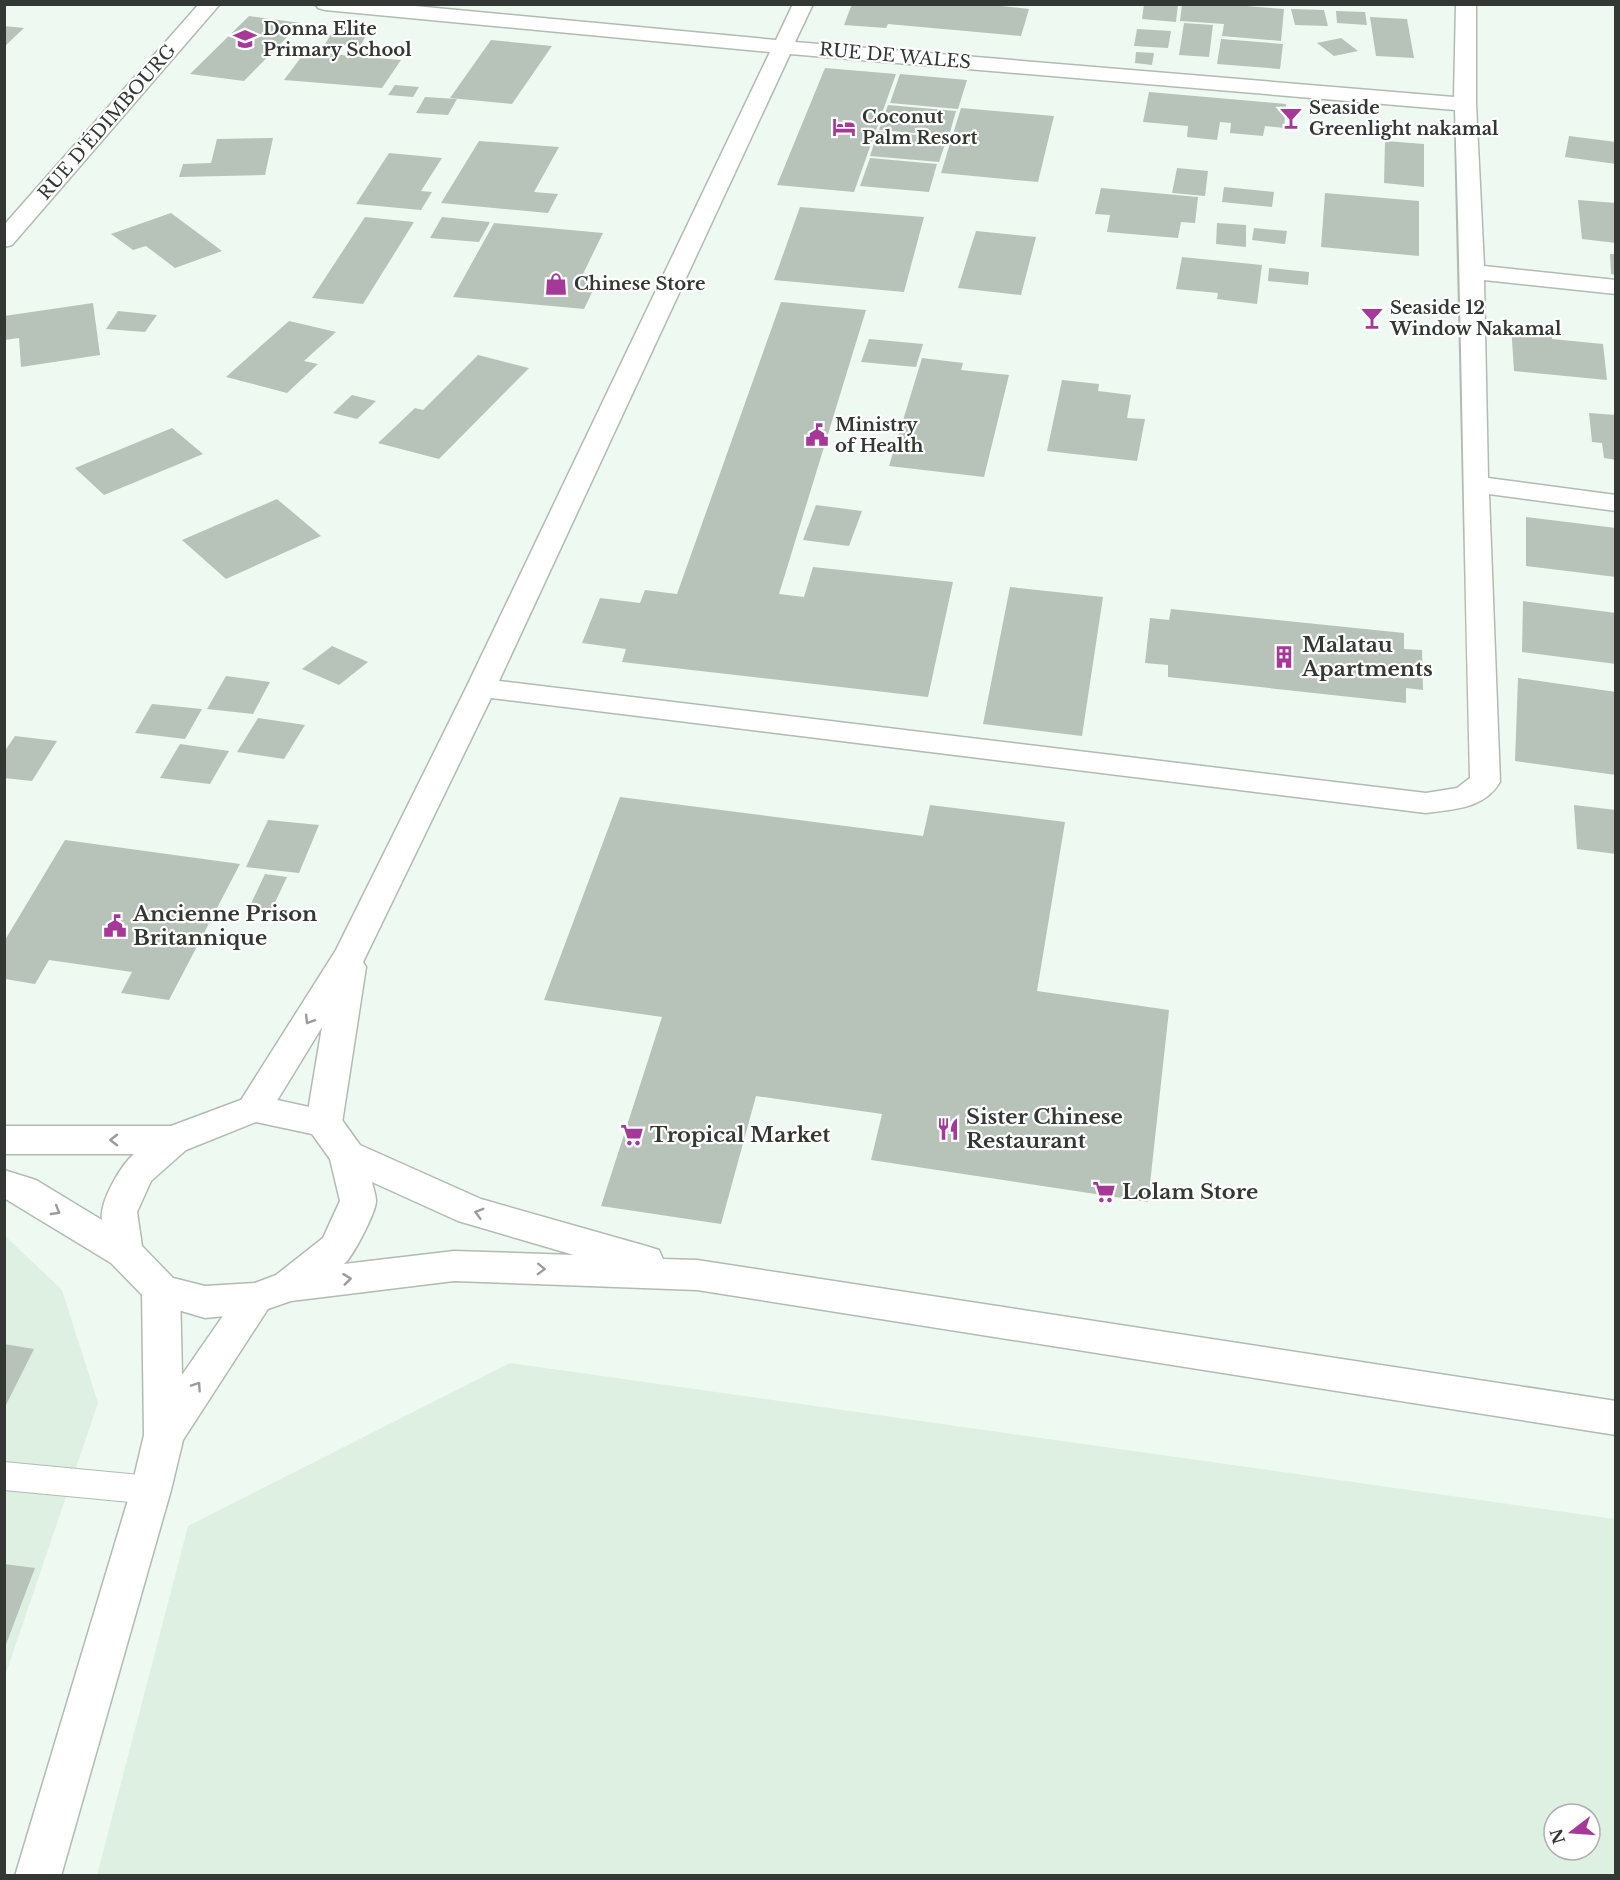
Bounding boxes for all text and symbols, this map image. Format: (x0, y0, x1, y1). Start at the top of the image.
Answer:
place label: Donna Elite Primary School (263, 18, 412, 61)
school or university icon: Donna Elite Primary School (232, 26, 258, 52)
street label: RUE DE WALES (818, 38, 972, 74)
street label: RUE D'ÉDIMBOURG (33, 39, 181, 204)
place label: Seaside Greenlight nakamal (1309, 97, 1499, 140)
bar icon: Seaside Greenlight nakamal (1278, 105, 1304, 131)
place label: Coconut Palm Resort (862, 106, 977, 149)
hotel icon: Coconut Palm Resort (831, 114, 857, 140)
shop icon: Chinese Store (543, 271, 569, 297)
place label: Chinese Store (574, 273, 705, 295)
place label: Seaside 12 Window Nakamal (1389, 297, 1562, 340)
bar icon: Seaside 12 Window Nakamal (1359, 305, 1385, 331)
place label: Ministry of Health (835, 414, 923, 457)
public building icon: Ministry of Health (804, 422, 830, 448)
place label: Malatau Apartments (1301, 632, 1433, 682)
building icon: Malatau Apartments (1271, 644, 1297, 670)
place label: Ancienne Prison Britannique (132, 901, 317, 951)
public building icon: Ancienne Prison Britannique (102, 913, 128, 939)
one-way arrow (305, 1014, 316, 1025)
place label: Sister Chinese Restaurant (966, 1104, 1123, 1154)
restaurant icon: Sister Chinese Restaurant (935, 1116, 961, 1142)
supermarket icon: Tropical Market (619, 1122, 645, 1148)
place label: Tropical Market (650, 1122, 830, 1148)
one-way arrow (110, 1134, 119, 1146)
supermarket icon: Lolam Store (1091, 1179, 1117, 1205)
place label: Lolam Store (1122, 1179, 1258, 1205)
one-way arrow (50, 1203, 60, 1215)
one-way arrow (474, 1208, 484, 1221)
one-way arrow (536, 1263, 545, 1276)
one-way arrow (342, 1273, 351, 1286)
one-way arrow (190, 1382, 201, 1393)
north arrow (1542, 1802, 1602, 1862)
text: N (1546, 1826, 1569, 1847)

